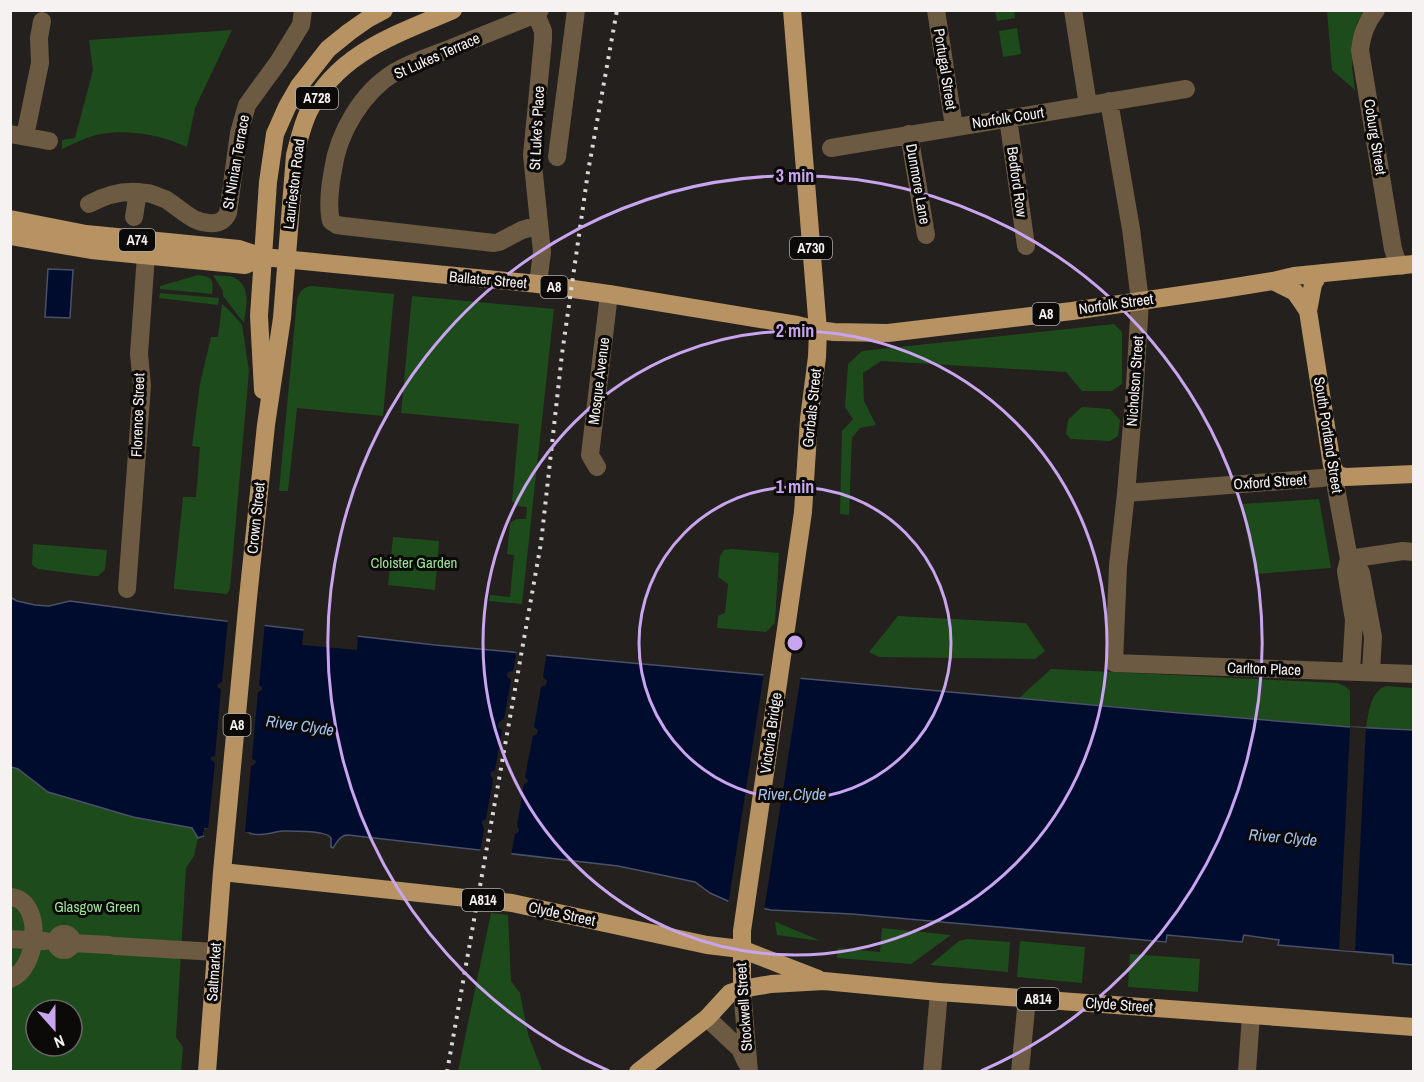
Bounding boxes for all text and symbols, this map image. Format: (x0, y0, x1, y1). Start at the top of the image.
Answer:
street label: St Lukes Terrace (390, 27, 483, 84)
street label: Portugal Street (929, 27, 962, 112)
street label: St Luke's Place (524, 85, 549, 171)
road number: A728 (296, 87, 338, 109)
street label: Coburg Street (1359, 97, 1392, 177)
street label: Norfolk Court (970, 101, 1046, 134)
street label: St Ninian Terrace (217, 113, 254, 211)
street label: Laurieston Road (278, 138, 309, 230)
street label: Dunmore Lane (901, 142, 936, 226)
street label: Bedford Row (1002, 145, 1033, 219)
text: 3 min (776, 163, 814, 188)
road number: A74 (119, 229, 155, 251)
road number: A730 (790, 237, 832, 259)
street label: Ballater Street (448, 266, 528, 293)
road number: A8 (540, 276, 568, 298)
street label: Norfolk Street (1077, 288, 1155, 319)
road number: A8 (1032, 303, 1060, 325)
text: 2 min (776, 318, 814, 343)
street label: Nicholson Street (1121, 334, 1148, 427)
street label: Mosque Avenue (583, 336, 614, 426)
street label: Gorbals Street (797, 367, 826, 448)
street label: Florence Street (126, 372, 149, 457)
street label: South Portland Street (1309, 375, 1348, 495)
street label: Oxford Street (1233, 468, 1308, 495)
text: 1 min (776, 474, 814, 499)
street label: Crown Street (241, 481, 270, 555)
park label: Cloister Garden (371, 552, 457, 573)
centre of rings (785, 633, 805, 653)
street label: Carlton Place (1227, 657, 1301, 680)
street label: Victoria Bridge (754, 691, 787, 775)
water label: River Clyde (265, 709, 335, 741)
road number: A8 (224, 714, 250, 736)
water label: River Clyde (758, 783, 826, 805)
water label: River Clyde (1248, 823, 1318, 851)
road number: A814 (462, 889, 504, 911)
park label: Glasgow Green (54, 896, 140, 917)
street label: Clyde Street (527, 896, 598, 931)
street label: Saltmarket (201, 941, 226, 1002)
street label: Stockwell Street (730, 962, 757, 1052)
road number: A814 (1017, 988, 1059, 1010)
street label: Clyde Street (1085, 992, 1154, 1017)
north arrow (24, 998, 84, 1058)
text: N (51, 1030, 68, 1054)

